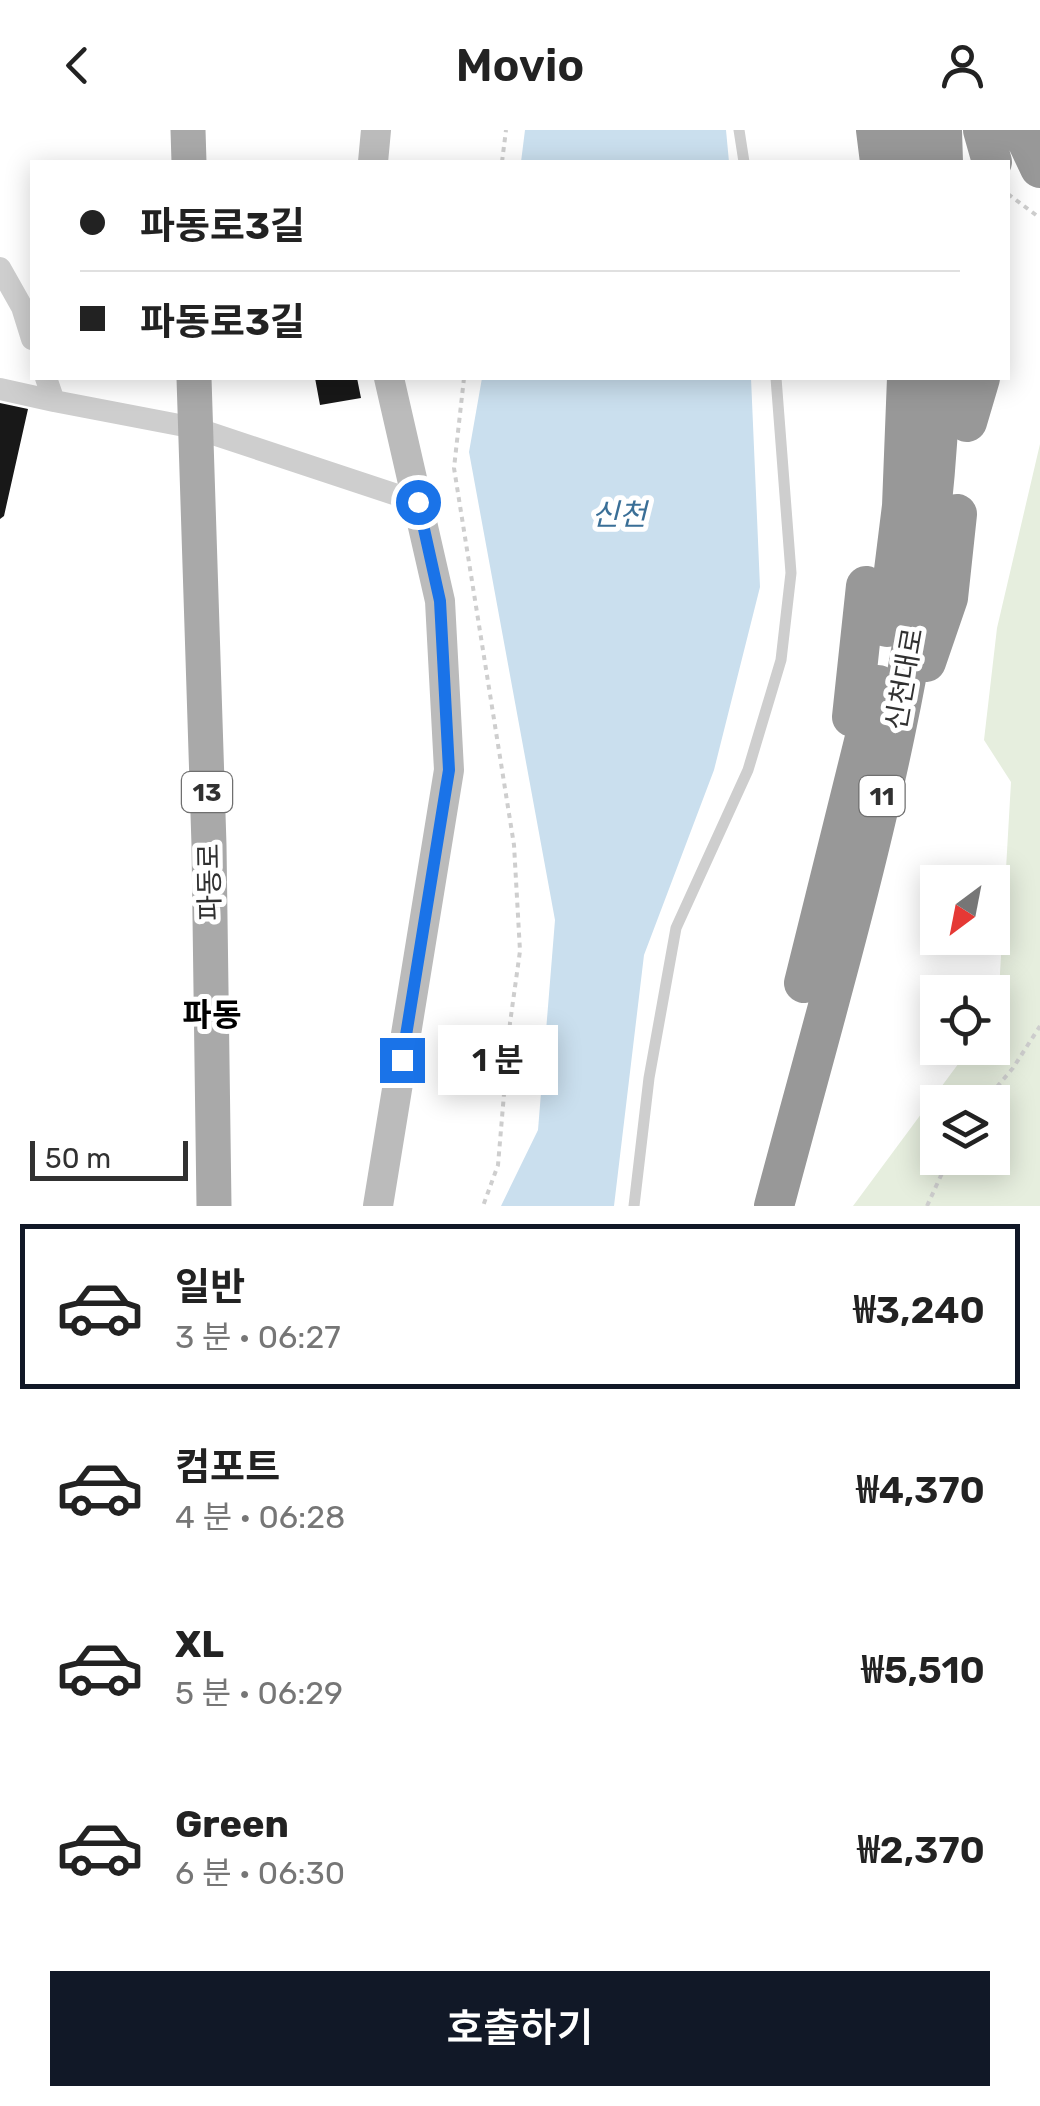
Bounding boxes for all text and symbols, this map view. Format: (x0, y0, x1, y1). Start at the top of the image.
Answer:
icon: back (50, 38, 105, 93)
icon: person (935, 38, 990, 93)
text: Movio (456, 39, 584, 92)
text: 파동로3길 (140, 203, 305, 249)
text: 파동로3길 (140, 299, 305, 345)
route start (396, 480, 441, 525)
water label: 신천 (591, 497, 650, 533)
street label: 신천대로 (879, 625, 930, 733)
road number: 13 (182, 772, 232, 812)
road number: 11 (860, 776, 904, 816)
street label: 파동로 (192, 843, 227, 921)
north arrow (920, 865, 1010, 955)
map controls (920, 865, 1010, 1175)
button: locate (920, 975, 1010, 1065)
district label: 파동 (183, 996, 241, 1034)
callout: 1 분 (437, 1025, 557, 1095)
route end (380, 1038, 425, 1083)
text: 1 분 (472, 1041, 524, 1079)
button: layers (920, 1085, 1010, 1175)
scale bar (30, 1136, 188, 1180)
text: 50 m (45, 1142, 111, 1175)
icon: car (55, 1262, 145, 1352)
text: 일반 (175, 1264, 245, 1310)
text: ₩3,240 (854, 1287, 985, 1333)
text: 3 분 · 06:27 (175, 1318, 341, 1356)
icon: car (55, 1442, 145, 1532)
text: 컴포트 (175, 1444, 280, 1490)
text: ₩4,370 (857, 1467, 985, 1513)
text: 4 분 · 06:28 (175, 1498, 345, 1536)
text: XL (175, 1621, 224, 1667)
icon: car (55, 1622, 145, 1712)
text: ₩5,510 (862, 1647, 985, 1693)
text: 5 분 · 06:29 (175, 1674, 343, 1712)
text: Green (175, 1801, 289, 1847)
icon: car (55, 1802, 145, 1892)
text: ₩2,370 (858, 1827, 985, 1873)
text: 6 분 · 06:30 (175, 1854, 345, 1892)
button: 호출하기 (50, 1971, 990, 2086)

